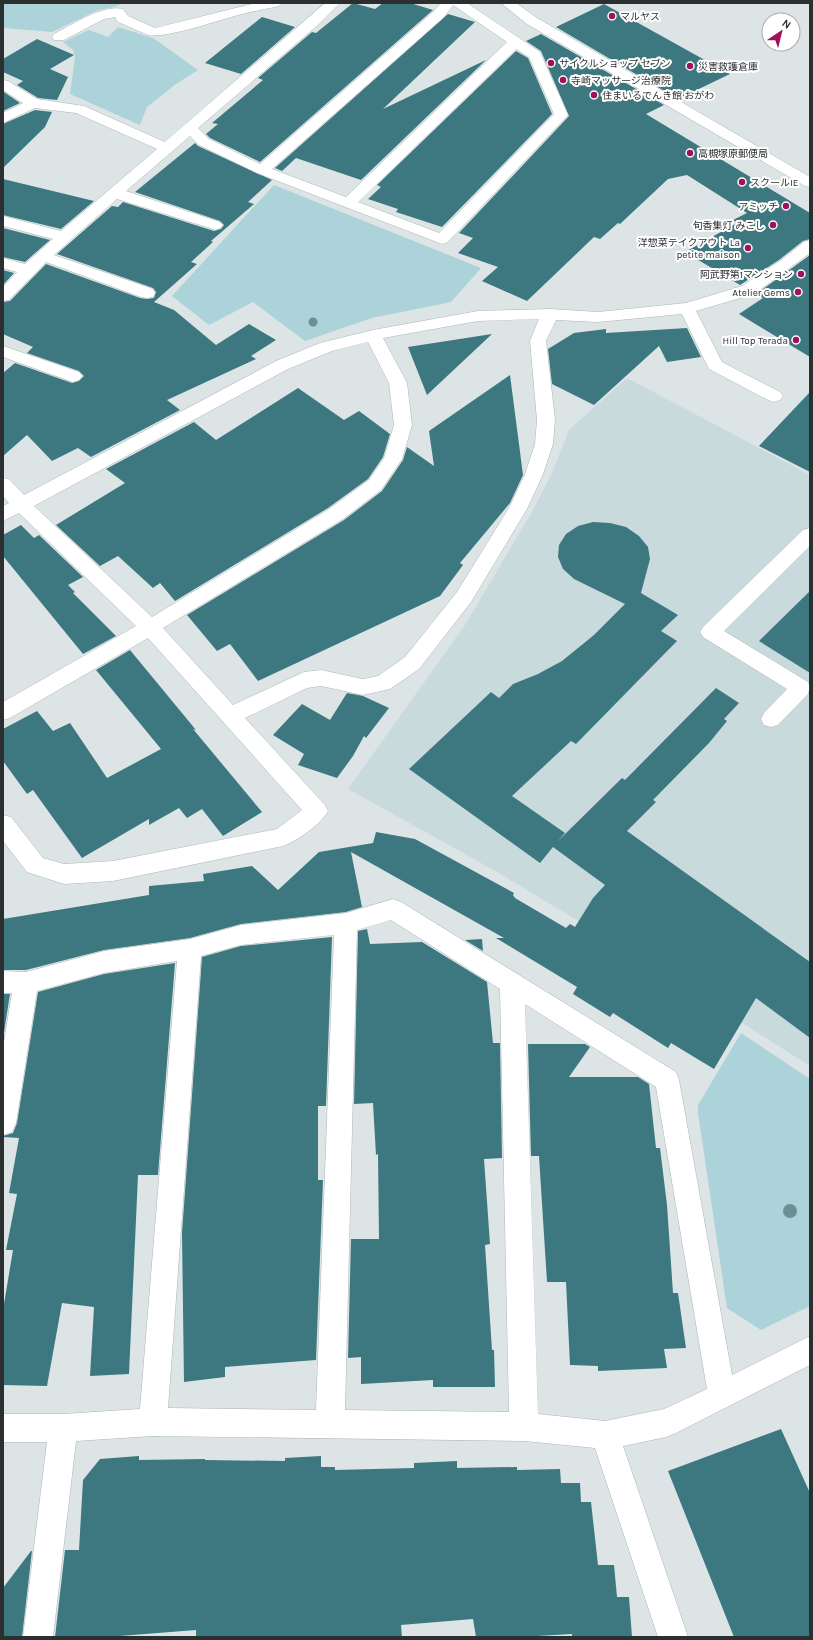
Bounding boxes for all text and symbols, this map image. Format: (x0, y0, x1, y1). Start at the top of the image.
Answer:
marker: マルヤス (607, 11, 617, 21)
place label: マルヤス (620, 11, 660, 23)
north arrow (761, 12, 801, 52)
text: N (779, 17, 793, 32)
marker: サイクルショップ セブン (546, 58, 556, 68)
place label: サイクルショップ セブン (559, 58, 671, 70)
marker: 災害救護倉庫 (685, 61, 695, 71)
place label: 災害救護倉庫 (698, 61, 758, 73)
marker: 寺崎マッサージ治療院 (558, 75, 568, 85)
place label: 寺崎マッサージ治療院 (571, 75, 671, 87)
marker: 住まいるでんき館 おがわ (589, 90, 599, 100)
place label: 住まいるでんき館 おがわ (602, 90, 714, 102)
marker: 高槻塚原郵便局 (685, 148, 695, 158)
place label: 高槻塚原郵便局 (698, 148, 768, 160)
marker: スクールIE (737, 177, 747, 187)
place label: スクールIE (750, 177, 798, 189)
place label: アミッチ (738, 201, 778, 213)
marker: アミッチ (781, 201, 791, 211)
place label: 旬香集灯 みこし (693, 220, 765, 232)
marker: 旬香集灯 みこし (768, 220, 778, 230)
place label: 洋惣菜テイクアウト La petite maison (638, 237, 740, 261)
marker: 洋惣菜テイクアウト La petite maison (743, 243, 753, 253)
place label: 阿武野第1マンション (700, 269, 793, 281)
marker: 阿武野第1マンション (796, 269, 806, 279)
place label: Atelier Gems (732, 287, 790, 299)
marker: Atelier Gems (793, 287, 803, 297)
place label: Hill Top Terada (723, 335, 788, 347)
marker: Hill Top Terada (791, 335, 801, 345)

